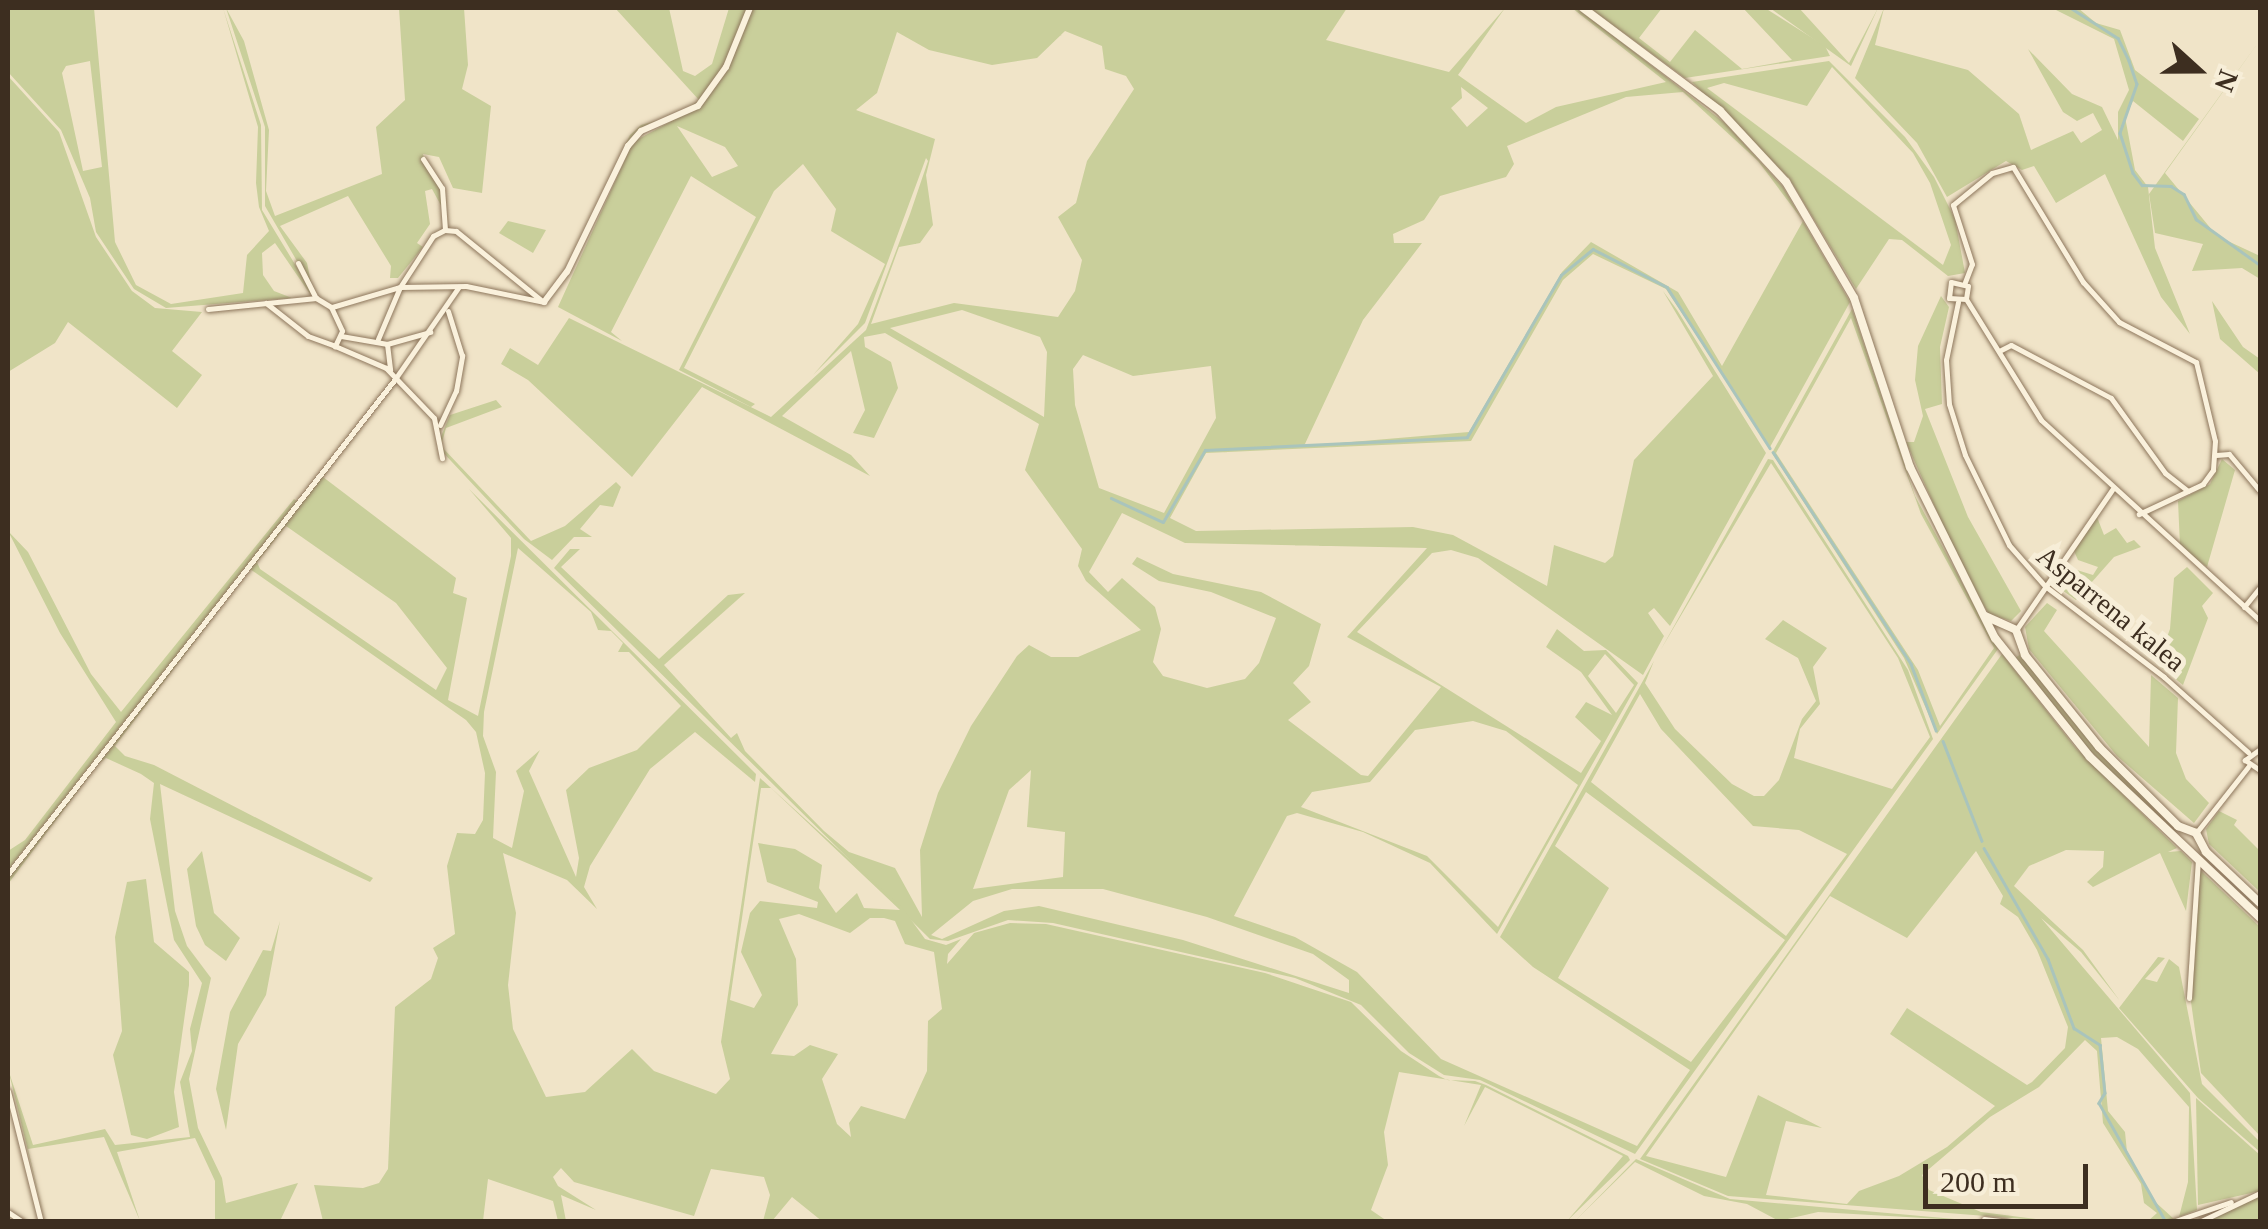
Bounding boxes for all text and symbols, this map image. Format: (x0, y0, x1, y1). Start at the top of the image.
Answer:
north arrow (2148, 20, 2248, 120)
text: N (2208, 66, 2245, 96)
street label: Asparrena kalea (2030, 539, 2192, 679)
scale bar (1928, 1144, 2093, 1206)
text: 200 m (1940, 1165, 2016, 1198)

